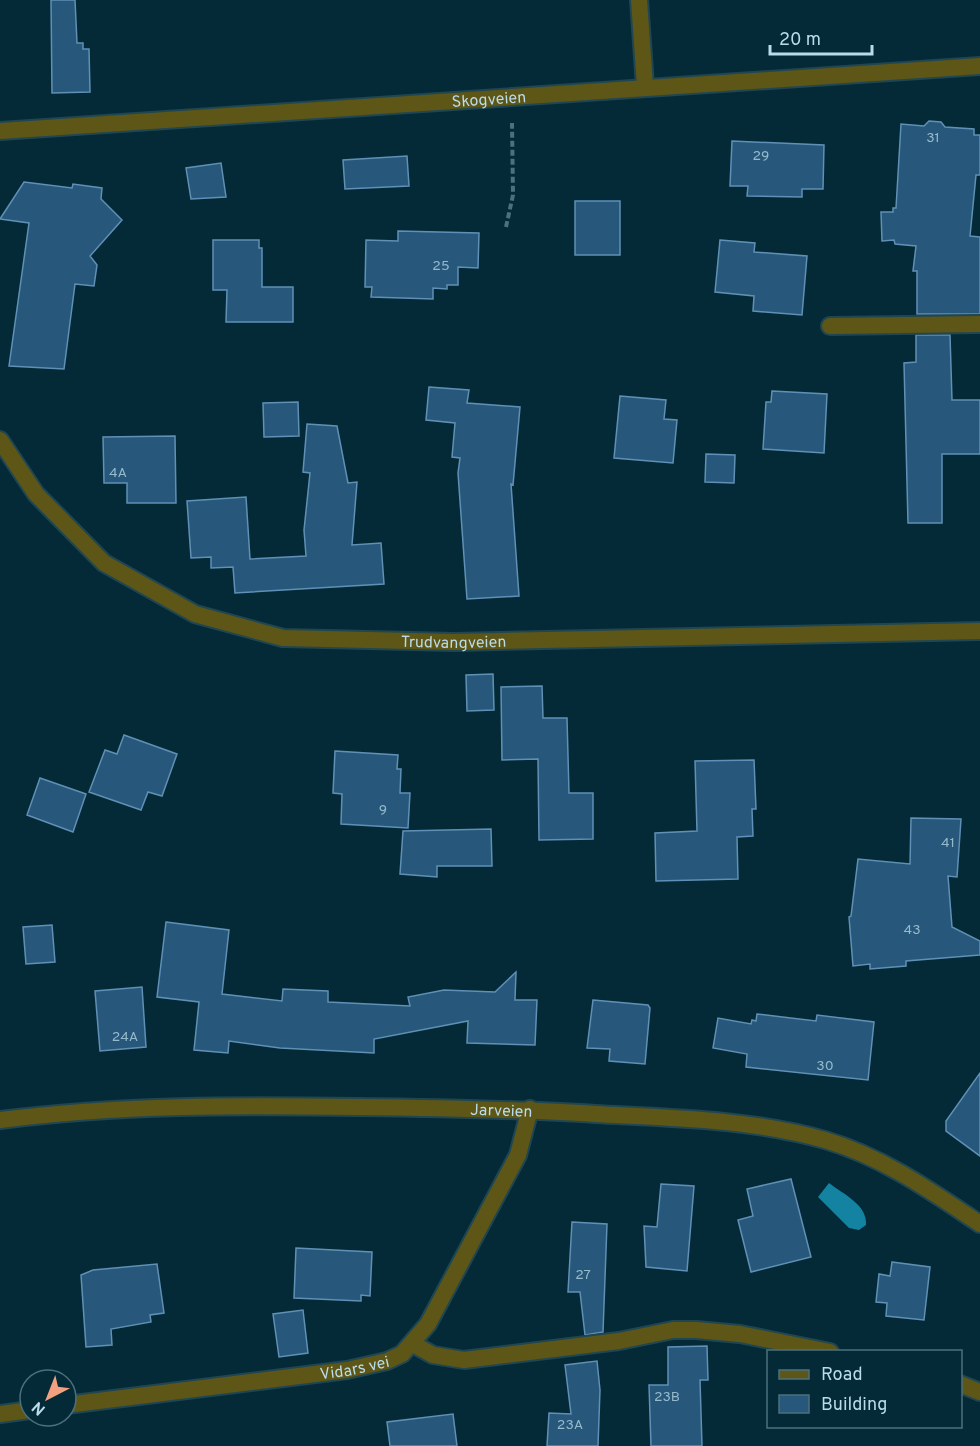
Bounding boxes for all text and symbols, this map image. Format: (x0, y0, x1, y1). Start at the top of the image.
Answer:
scale bar (770, 18, 872, 56)
text: 20 m (779, 29, 821, 52)
street label: Skogveien (451, 88, 527, 113)
house number: 31 (926, 130, 940, 147)
house number: 29 (753, 148, 769, 165)
house number: 25 (432, 258, 450, 275)
house number: 4A (109, 465, 127, 482)
street label: Trudvangveien (401, 633, 507, 654)
house number: 9 (379, 802, 387, 819)
house number: 41 (941, 835, 955, 852)
house number: 43 (903, 922, 921, 939)
house number: 24A (112, 1029, 138, 1046)
house number: 30 (816, 1058, 834, 1075)
street label: Jarveien (470, 1101, 533, 1123)
house number: 27 (575, 1267, 591, 1284)
legend (767, 1350, 962, 1428)
street label: Vidars vei (319, 1353, 392, 1385)
text: Road (821, 1364, 863, 1387)
north arrow (18, 1368, 78, 1428)
house number: 23B (654, 1389, 680, 1406)
text: Building (821, 1394, 887, 1417)
text: N (28, 1396, 50, 1419)
house number: 23A (557, 1417, 583, 1434)

